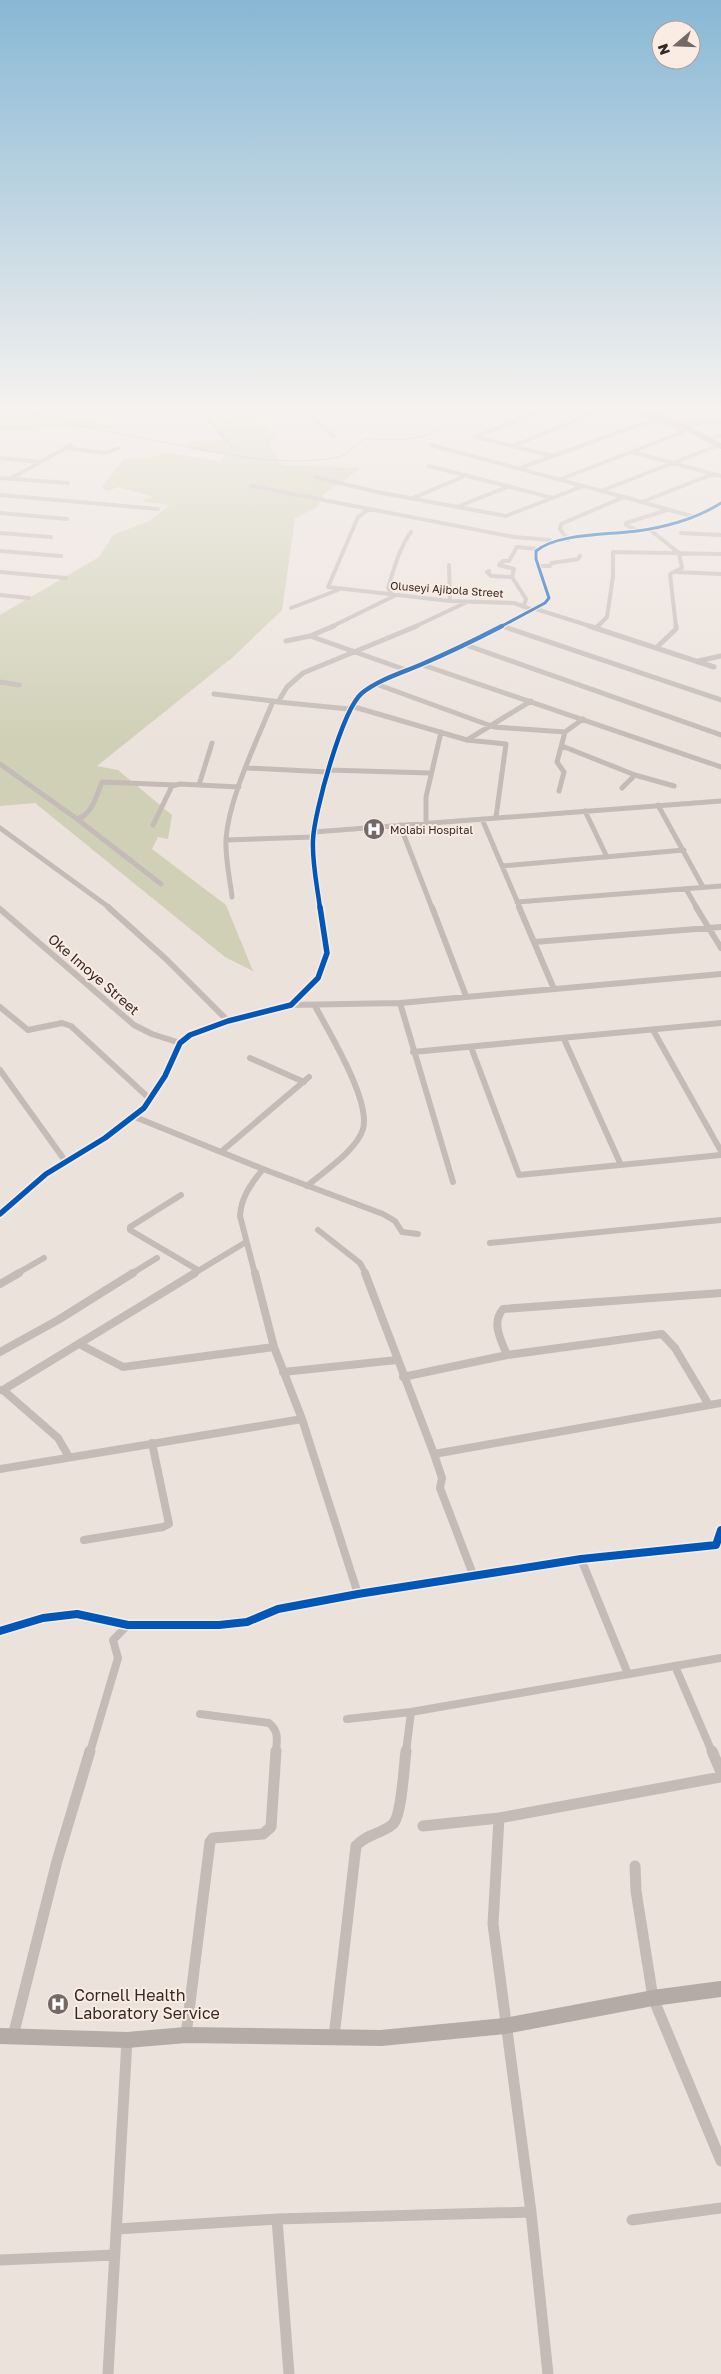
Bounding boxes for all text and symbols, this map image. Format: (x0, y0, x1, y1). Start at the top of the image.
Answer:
north arrow (651, 20, 701, 70)
text: N (653, 42, 673, 57)
street label: Oluseyi Ajibola Street (390, 579, 504, 599)
hospital icon: Molabi Hospital (362, 817, 386, 841)
place label: Molabi Hospital (390, 823, 473, 836)
street label: Oke Imoye Street (45, 930, 143, 1018)
place label: Cornell Health Laboratory Service (74, 1985, 220, 2023)
hospital icon: Cornell Health Laboratory Service (46, 1992, 70, 2016)

